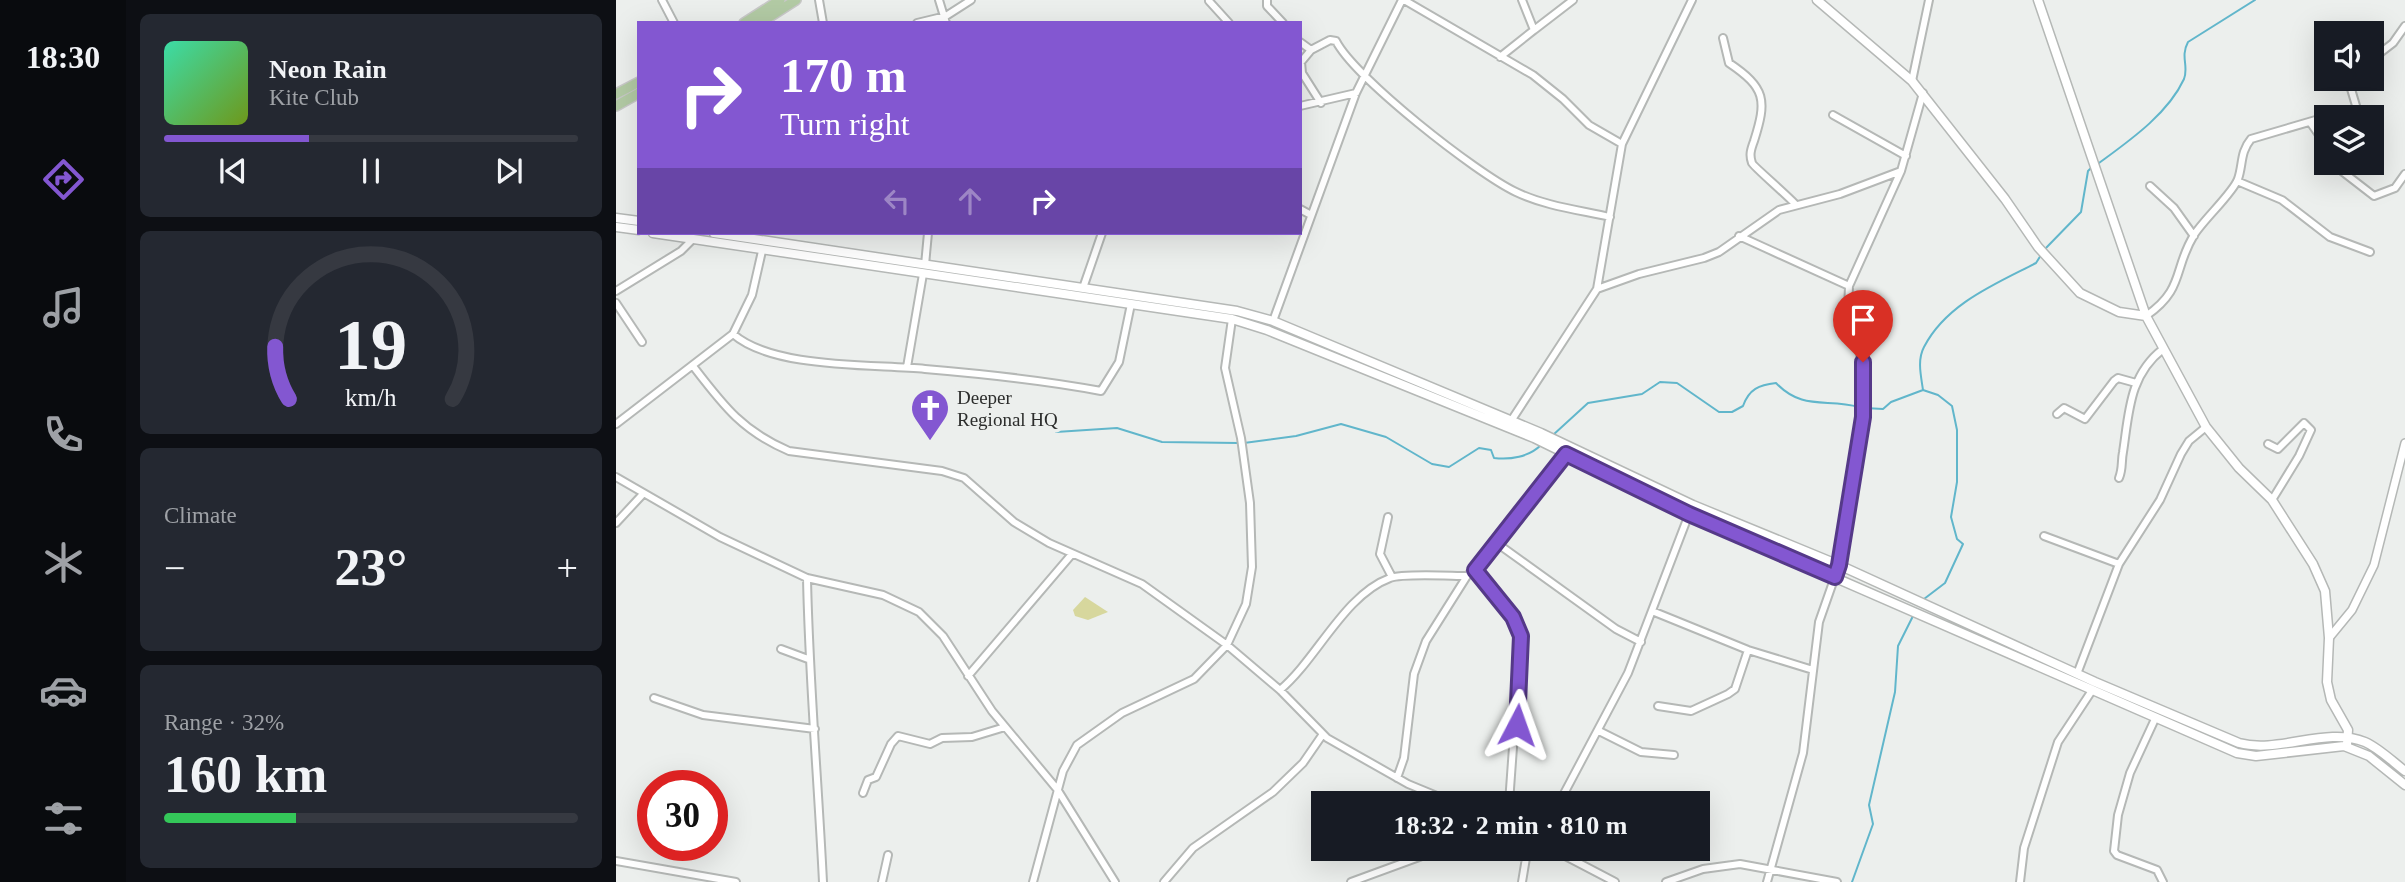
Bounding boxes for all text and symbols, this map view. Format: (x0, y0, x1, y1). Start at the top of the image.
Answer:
map controls (2314, 21, 2384, 175)
button: sound (2314, 21, 2384, 91)
text: 18:30 (26, 39, 100, 75)
text: 170 m (780, 48, 907, 103)
icon: right (665, 49, 756, 140)
text: Neon Rain (269, 55, 387, 84)
text: Kite Club (269, 85, 359, 110)
button: layers (2314, 105, 2384, 175)
text: Turn right (780, 106, 910, 142)
icon: previous (214, 152, 252, 190)
icon: pause (352, 152, 390, 190)
icon: next (490, 152, 528, 190)
icon: directions (39, 155, 88, 204)
icon: left (878, 182, 916, 220)
icon: ahead (951, 182, 989, 220)
icon: right (1024, 182, 1062, 220)
icon: music (39, 283, 88, 332)
pin (1833, 290, 1893, 362)
icon: arrive (1844, 301, 1882, 339)
text: 19 (335, 304, 407, 385)
text: km/h (345, 383, 397, 410)
church icon: Deeper Regional HQ (909, 387, 951, 442)
place label: Deeper Regional HQ (957, 387, 1058, 430)
icon: phone (39, 410, 88, 459)
text: Climate (164, 503, 237, 528)
icon: climate (39, 538, 88, 587)
text: 23° (335, 539, 407, 596)
text: − (164, 547, 185, 589)
text: + (557, 547, 578, 589)
icon: car (39, 666, 88, 715)
position arrow (1480, 688, 1554, 762)
text: Range · 32% (164, 710, 284, 735)
text: 160 km (164, 746, 327, 803)
speed limit sign: 30 (637, 770, 728, 861)
icon: filters (39, 794, 88, 843)
text: 18:32 · 2 min · 810 m (1394, 811, 1628, 840)

